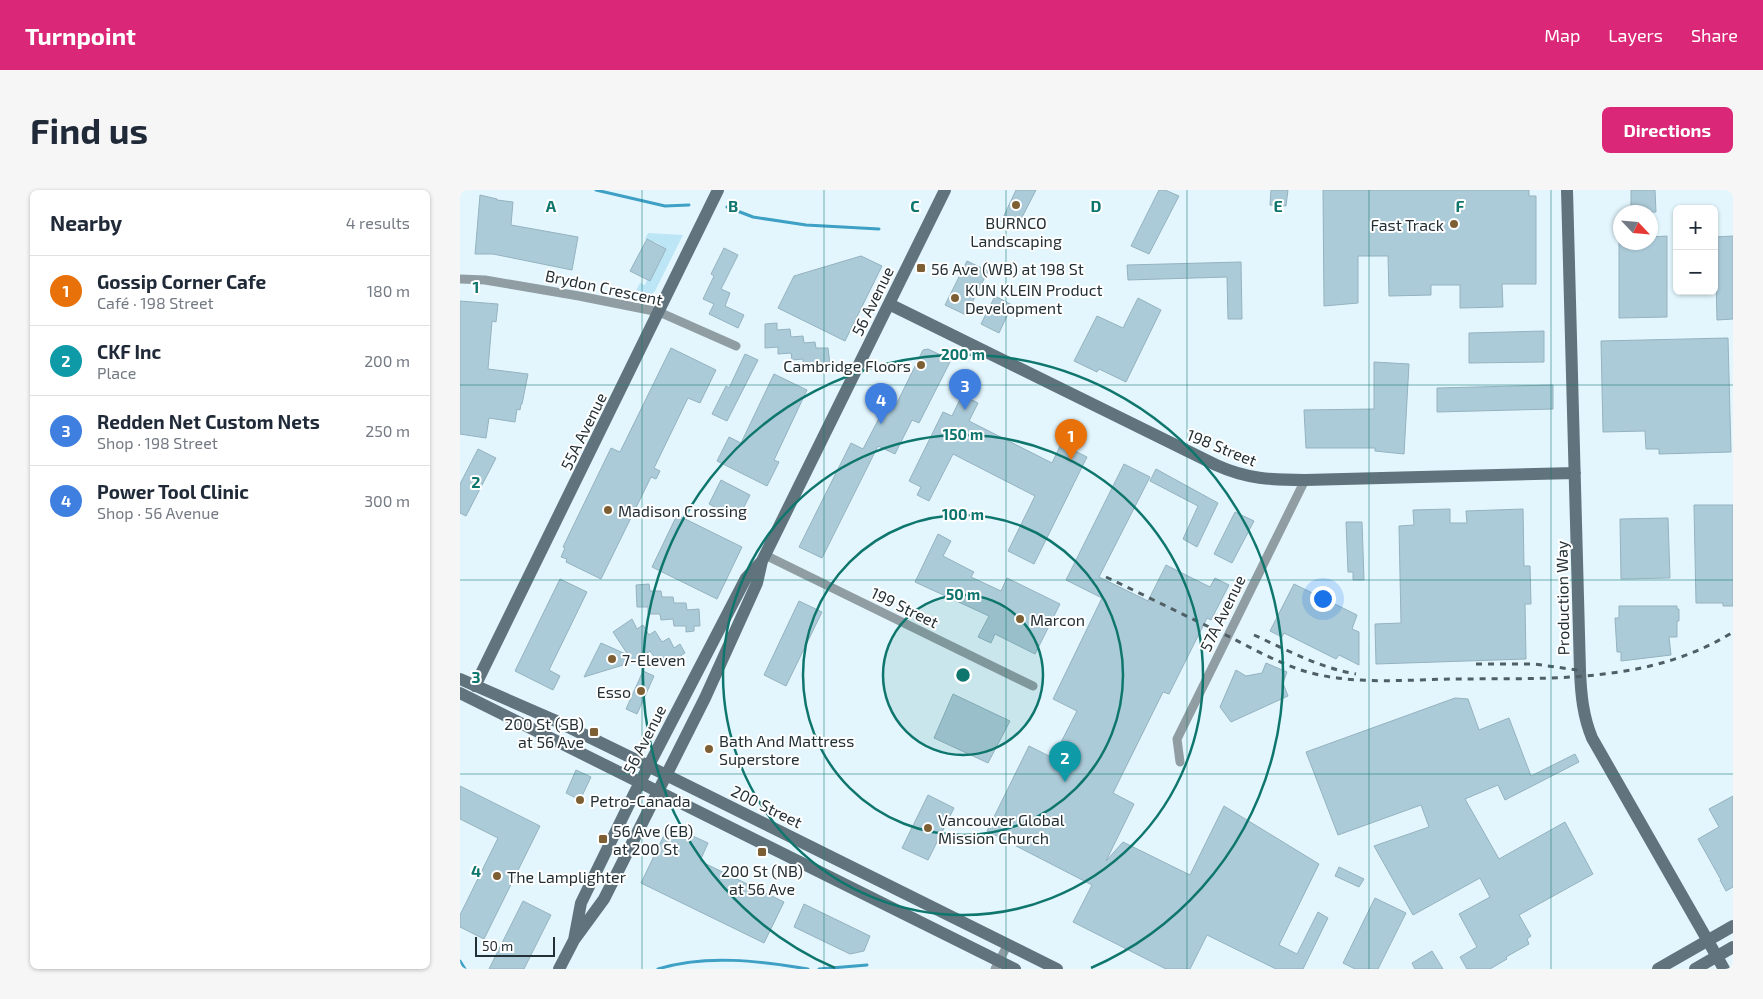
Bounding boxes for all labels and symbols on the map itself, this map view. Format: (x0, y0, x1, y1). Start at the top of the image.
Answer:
text: A (546, 196, 557, 215)
text: B (728, 196, 738, 215)
text: C (910, 196, 920, 215)
text: D (1091, 196, 1102, 215)
text: E (1273, 196, 1283, 215)
text: F (1456, 196, 1465, 215)
marker: BURNCO Landscaping (1010, 199, 1022, 211)
north arrow (1613, 205, 1658, 250)
place label: BURNCO Landscaping (970, 213, 1062, 250)
place label: Fast Track (1371, 215, 1444, 234)
marker: Fast Track (1448, 218, 1460, 230)
place label: 56 Ave (WB) at 198 St (931, 259, 1084, 278)
marker: 56 Ave (WB) at 198 St (915, 262, 927, 274)
street label: 56 Avenue (847, 263, 897, 339)
street label: Brydon Crescent (544, 265, 664, 309)
text: 1 (473, 277, 479, 296)
place label: KUN KLEIN Product Development (965, 280, 1103, 317)
marker: KUN KLEIN Product Development (949, 292, 961, 304)
text: 200 m (941, 345, 985, 363)
place label: Cambridge Floors (783, 356, 911, 375)
marker: Cambridge Floors (915, 359, 927, 371)
pin: 3 (949, 369, 981, 410)
pin: 4 (865, 383, 897, 424)
street label: 55A Avenue (556, 389, 610, 473)
pin: 1 (1055, 419, 1087, 460)
street label: 198 Street (1184, 424, 1260, 470)
text: 150 m (943, 425, 983, 443)
text: 2 (471, 472, 481, 491)
place label: Madison Crossing (618, 501, 747, 520)
marker: Madison Crossing (602, 504, 614, 516)
text: 100 m (942, 505, 984, 523)
street label: Production Way (1551, 540, 1573, 656)
street label: 57A Avenue (1195, 572, 1249, 654)
street label: 199 Street (868, 583, 942, 631)
text: 50 m (946, 585, 980, 603)
your location (1310, 586, 1336, 612)
place label: Marcon (1030, 610, 1085, 629)
marker: Marcon (1014, 613, 1026, 625)
place label: 7-Eleven (622, 650, 686, 669)
marker: 7-Eleven (606, 653, 618, 665)
centre of rings (954, 666, 972, 684)
text: 3 (471, 667, 481, 686)
place label: Esso (597, 682, 631, 701)
marker: Esso (635, 685, 647, 697)
street label: 56 Avenue (619, 701, 669, 777)
place label: 200 St (SB) at 56 Ave (504, 714, 584, 751)
marker: 200 St (SB) at 56 Ave (588, 726, 600, 738)
place label: Bath And Mattress Superstore (719, 731, 854, 768)
pin: 2 (1049, 741, 1081, 782)
marker: Bath And Mattress Superstore (703, 743, 715, 755)
street label: 200 Street (729, 781, 805, 831)
place label: Petro-Canada (590, 791, 690, 810)
marker: Petro-Canada (574, 794, 586, 806)
place label: Vancouver Global Mission Church (938, 810, 1065, 847)
place label: 56 Ave (EB) at 200 St (613, 821, 693, 858)
marker: Vancouver Global Mission Church (922, 822, 934, 834)
marker: 56 Ave (EB) at 200 St (597, 833, 609, 845)
marker: 200 St (NB) at 56 Ave (756, 846, 768, 858)
text: 4 (471, 861, 481, 880)
place label: 200 St (NB) at 56 Ave (721, 861, 803, 898)
place label: The Lamplighter (507, 867, 627, 886)
marker: The Lamplighter (491, 870, 503, 882)
scale bar (475, 934, 555, 957)

